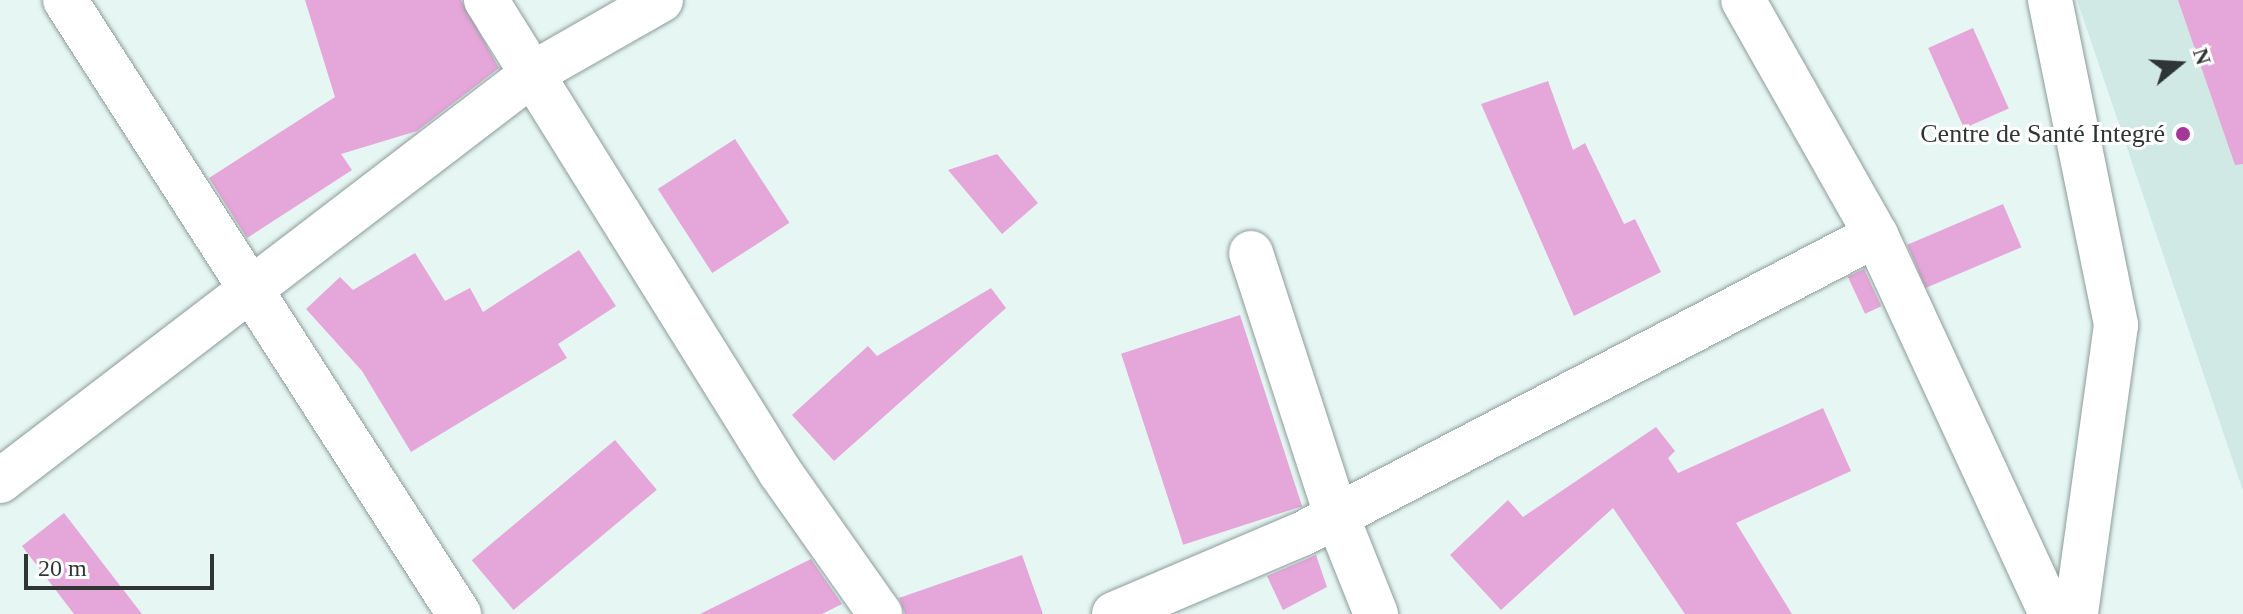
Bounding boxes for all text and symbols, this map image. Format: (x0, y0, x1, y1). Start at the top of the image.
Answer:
north arrow (2139, 24, 2219, 104)
text: N (2188, 45, 2217, 68)
place label: Centre de Santé Integré (1920, 118, 2165, 150)
marker: Centre de Santé Integré (2172, 123, 2194, 145)
scale bar (28, 538, 218, 588)
text: 20 m (38, 555, 87, 581)

